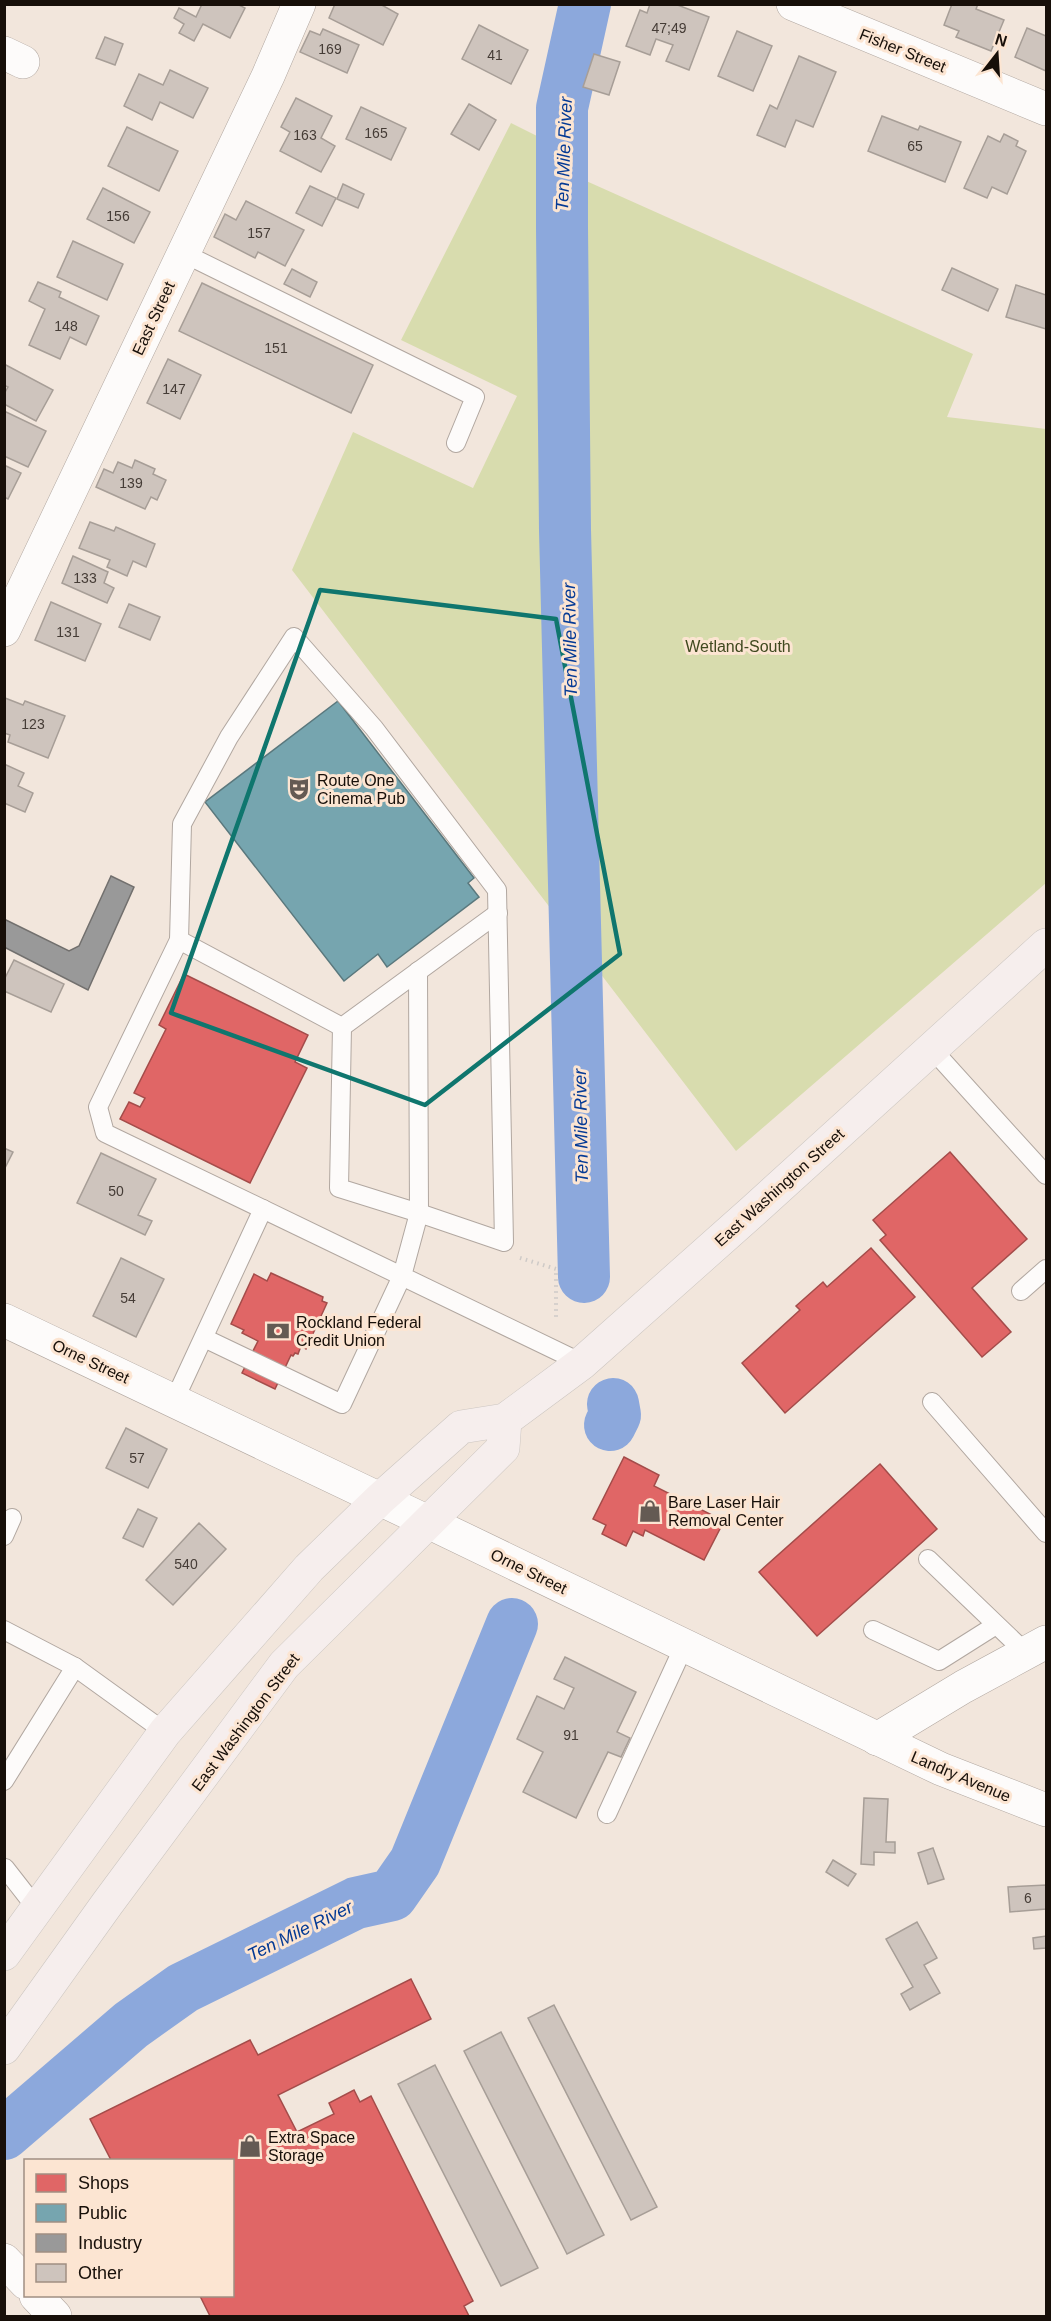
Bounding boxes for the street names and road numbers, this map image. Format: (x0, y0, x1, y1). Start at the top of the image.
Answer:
street label: Fisher Street (857, 25, 949, 76)
street label: East Street (129, 278, 178, 358)
street label: East Washington Street (711, 1125, 848, 1250)
street label: Orne Street (50, 1336, 132, 1387)
street label: Orne Street (488, 1546, 570, 1597)
street label: East Washington Street (188, 1650, 303, 1794)
street label: Landry Avenue (908, 1748, 1013, 1805)

